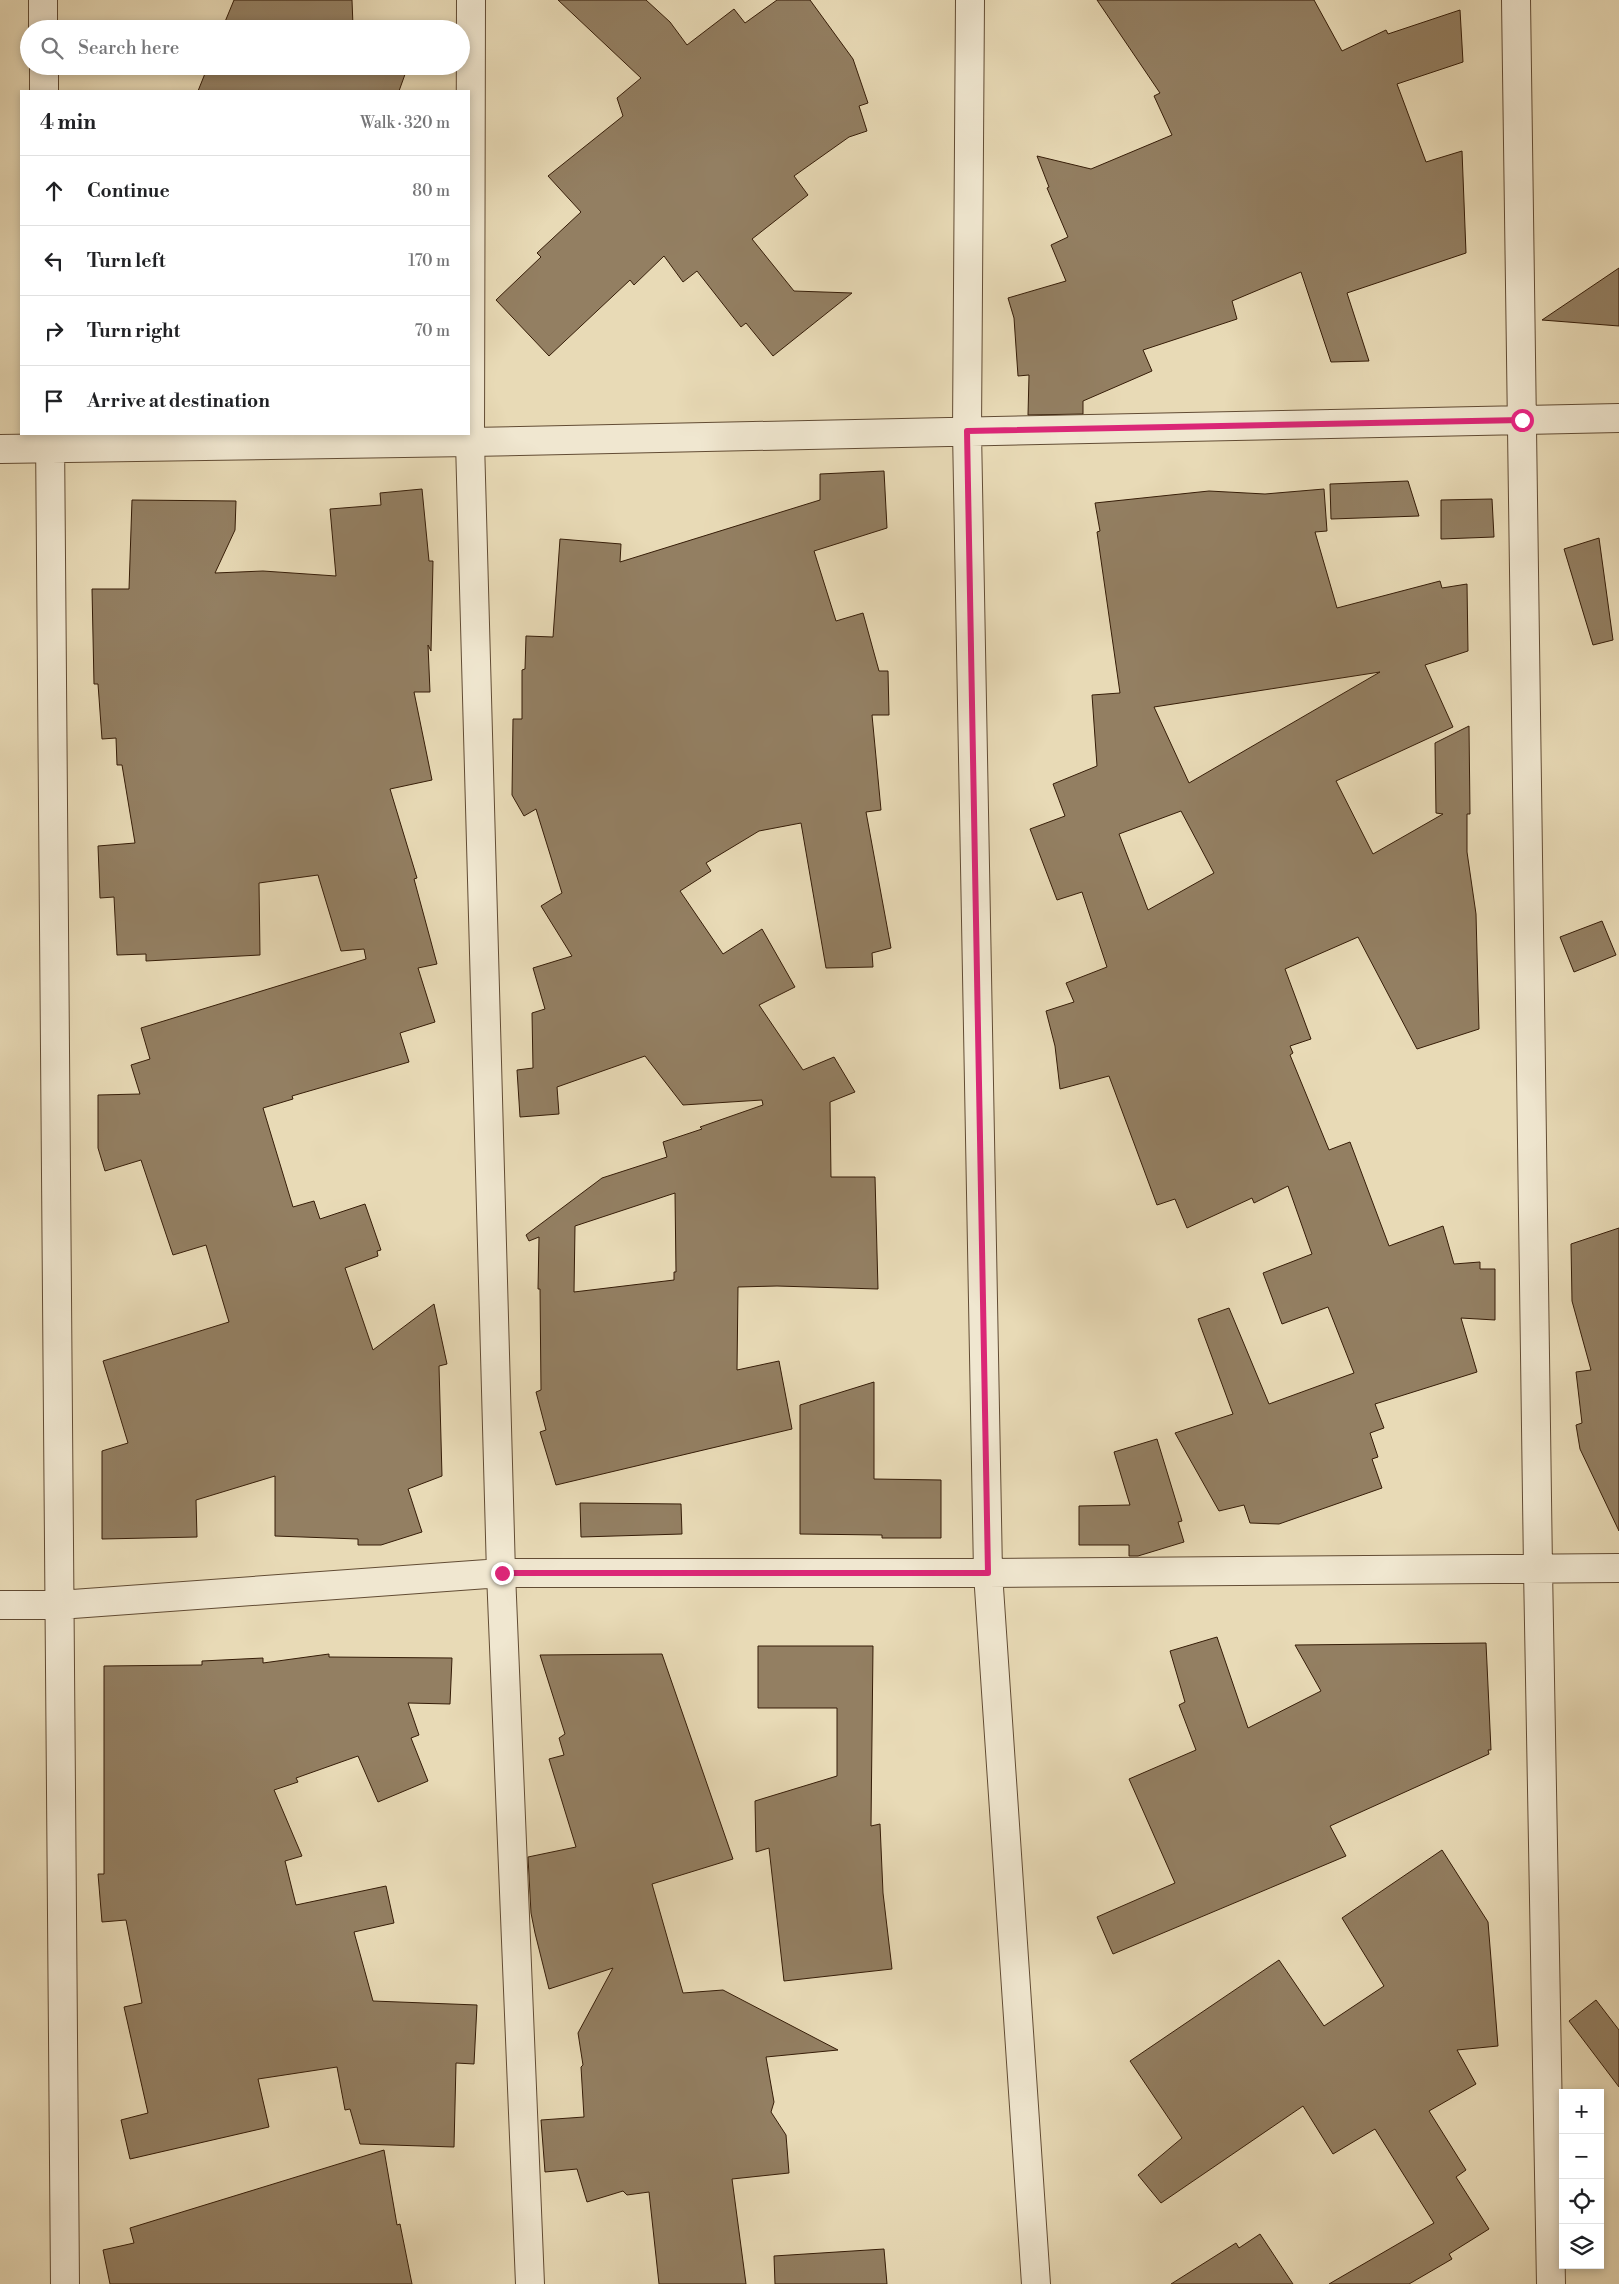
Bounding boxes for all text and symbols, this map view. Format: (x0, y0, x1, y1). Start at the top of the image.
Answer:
search box (20, 20, 470, 75)
icon: search (38, 34, 66, 62)
text: Search here (78, 36, 179, 60)
text: 4 min (40, 110, 96, 136)
text: Walk · 320 m (360, 113, 450, 133)
icon: ahead (40, 177, 68, 205)
text: Continue (87, 179, 170, 203)
text: 80 m (412, 181, 450, 201)
icon: left (40, 247, 68, 275)
text: Turn left (87, 249, 166, 273)
text: 170 m (408, 251, 450, 271)
icon: right (40, 317, 68, 345)
text: Turn right (87, 319, 180, 343)
text: 70 m (414, 321, 450, 341)
icon: arrive (40, 387, 68, 415)
text: Arrive at destination (87, 389, 270, 413)
route start (1511, 409, 1534, 432)
route end (491, 1562, 514, 1585)
map controls (1559, 2089, 1604, 2269)
button: + (1559, 2089, 1604, 2134)
button: − (1559, 2134, 1604, 2179)
button: locate (1559, 2179, 1604, 2224)
button: layers (1559, 2224, 1604, 2269)

